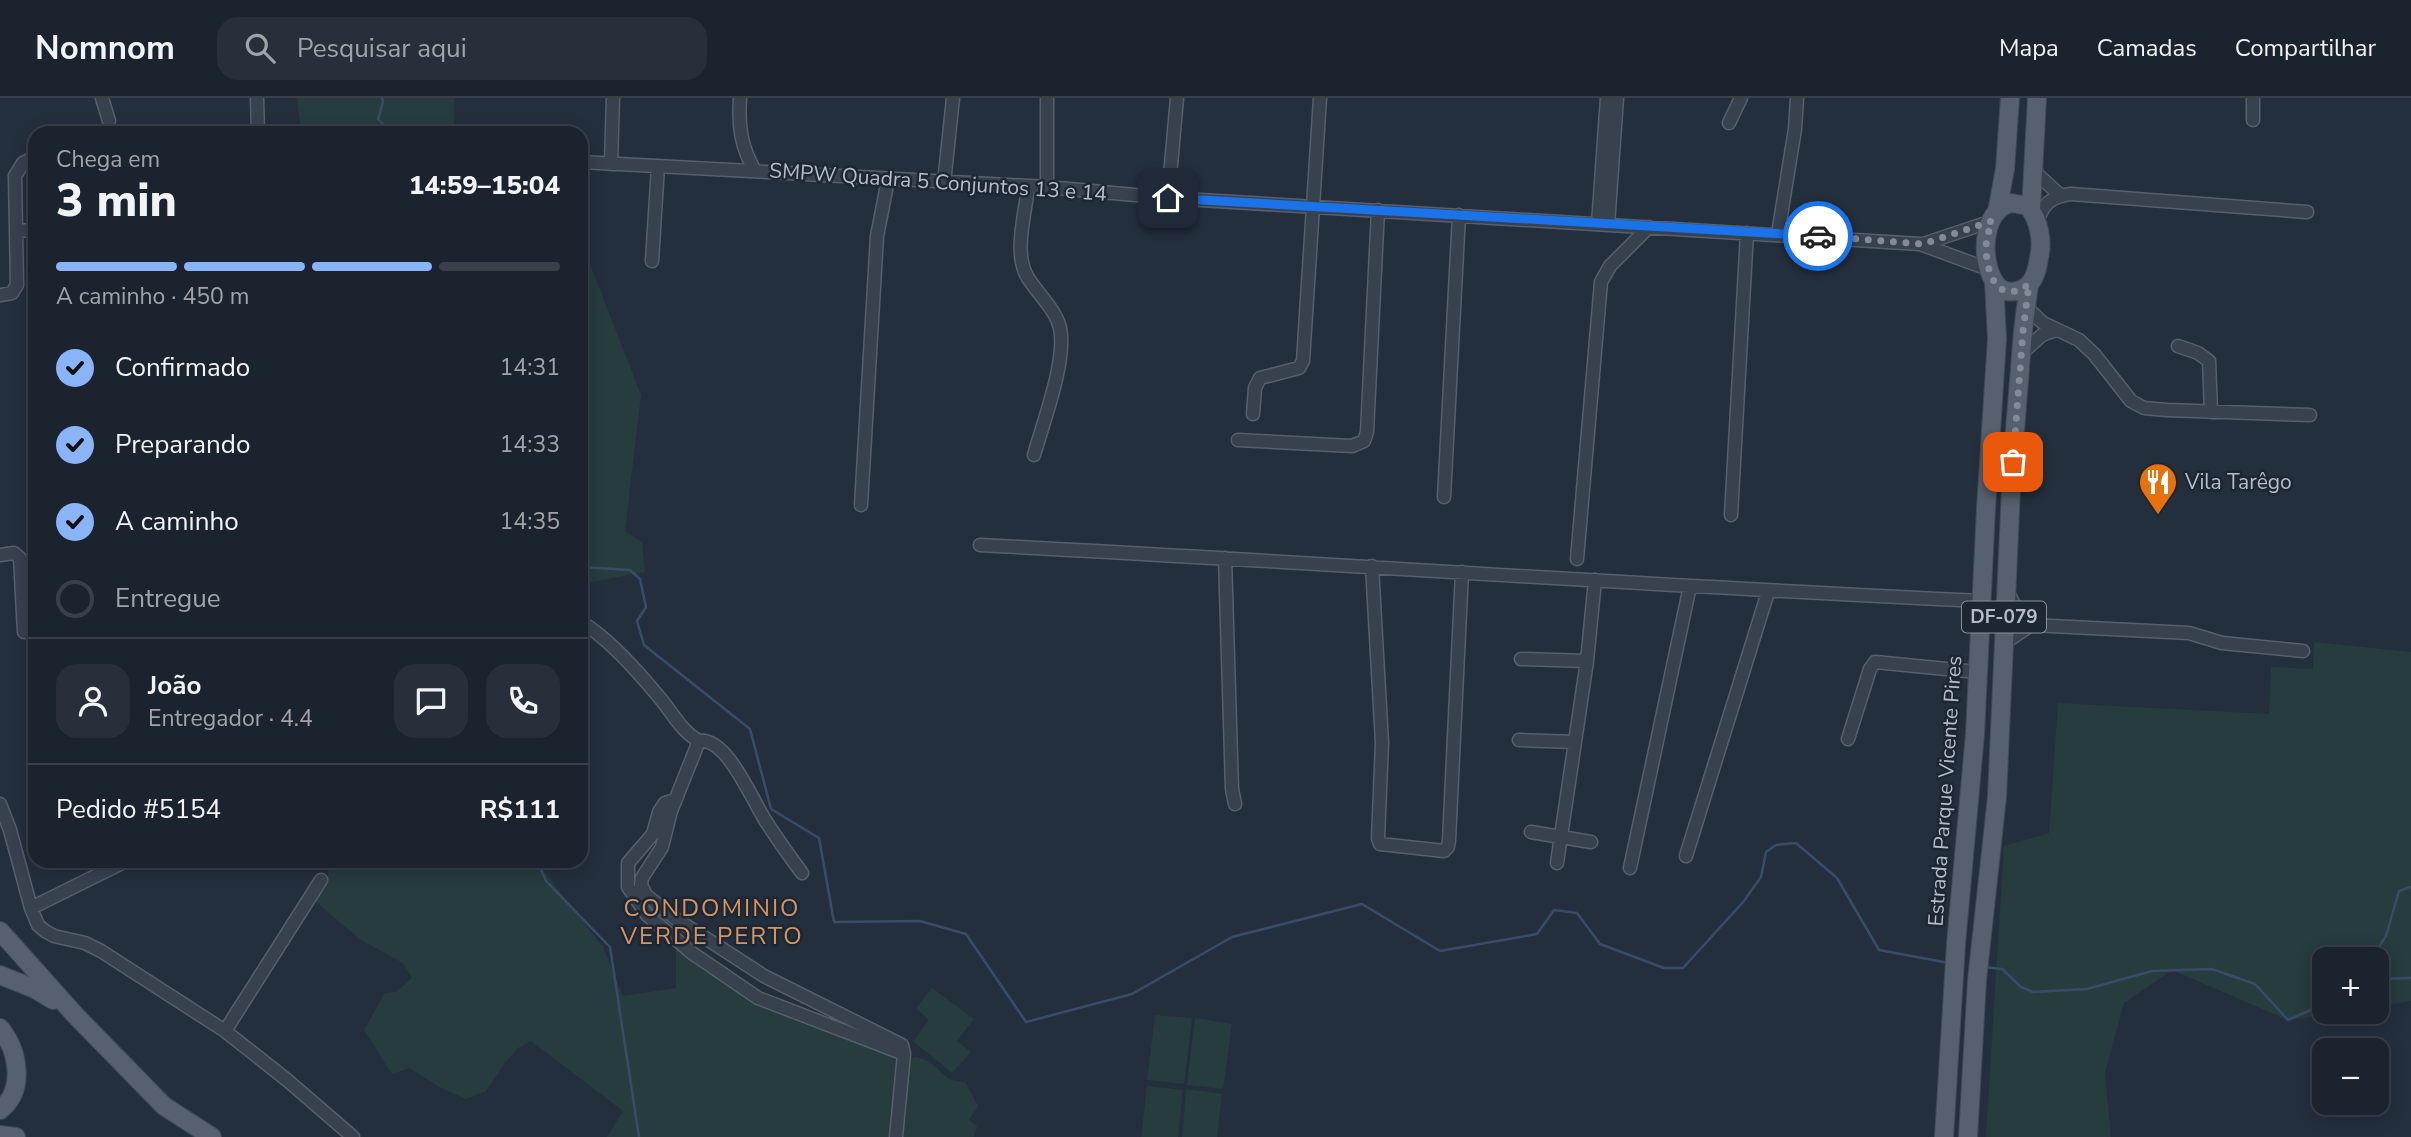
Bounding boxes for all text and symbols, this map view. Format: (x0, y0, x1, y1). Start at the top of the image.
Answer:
search box (217, 17, 707, 80)
text: Nomnom (35, 26, 175, 71)
icon: search (241, 29, 279, 67)
text: Pesquisar aqui (297, 31, 467, 66)
text: Mapa (1999, 32, 2059, 64)
text: Camadas (2097, 32, 2197, 64)
text: Compartilhar (2235, 32, 2376, 64)
text: Chega em (56, 144, 160, 175)
street label: SMPW Quadra 5 Conjuntos 13 e 14 (768, 156, 1108, 208)
text: 14:59–15:04 (409, 168, 560, 203)
pin (1138, 168, 1198, 228)
text: 3 min (56, 169, 177, 232)
icon: home (1149, 179, 1187, 217)
courier (1783, 201, 1853, 271)
icon: car (1799, 217, 1837, 255)
text: A caminho · 450 m (56, 281, 249, 312)
icon: check (56, 349, 94, 387)
text: Confirmado (115, 350, 250, 385)
text: 14:31 (500, 352, 560, 383)
icon: check (56, 426, 94, 464)
text: Preparando (115, 427, 250, 462)
text: 14:33 (500, 429, 560, 460)
pin (1983, 432, 2043, 492)
icon: bag (1994, 443, 2032, 481)
restaurant icon: Vila Tarêgo (2137, 461, 2179, 516)
place label: Vila Tarêgo (2184, 468, 2292, 496)
icon: check (56, 503, 94, 541)
text: A caminho (115, 504, 239, 539)
text: 14:35 (500, 506, 560, 537)
text: Entregue (115, 581, 221, 616)
road number: DF-079 (1962, 602, 2046, 632)
street label: Estrada Parque Vicente Pires (1922, 655, 1968, 927)
button: person (56, 664, 130, 738)
button: chat (394, 664, 468, 738)
button: phone (486, 664, 560, 738)
text: João (148, 668, 201, 703)
text: Entregador · 4.4 (148, 703, 313, 734)
text: Pedido #5154 (56, 792, 221, 827)
text: R$111 (480, 792, 560, 827)
district label: CONDOMINIO VERDE PERTO (619, 892, 804, 952)
map controls (2312, 947, 2389, 1115)
button: + (2312, 947, 2389, 1024)
button: − (2312, 1038, 2389, 1115)

